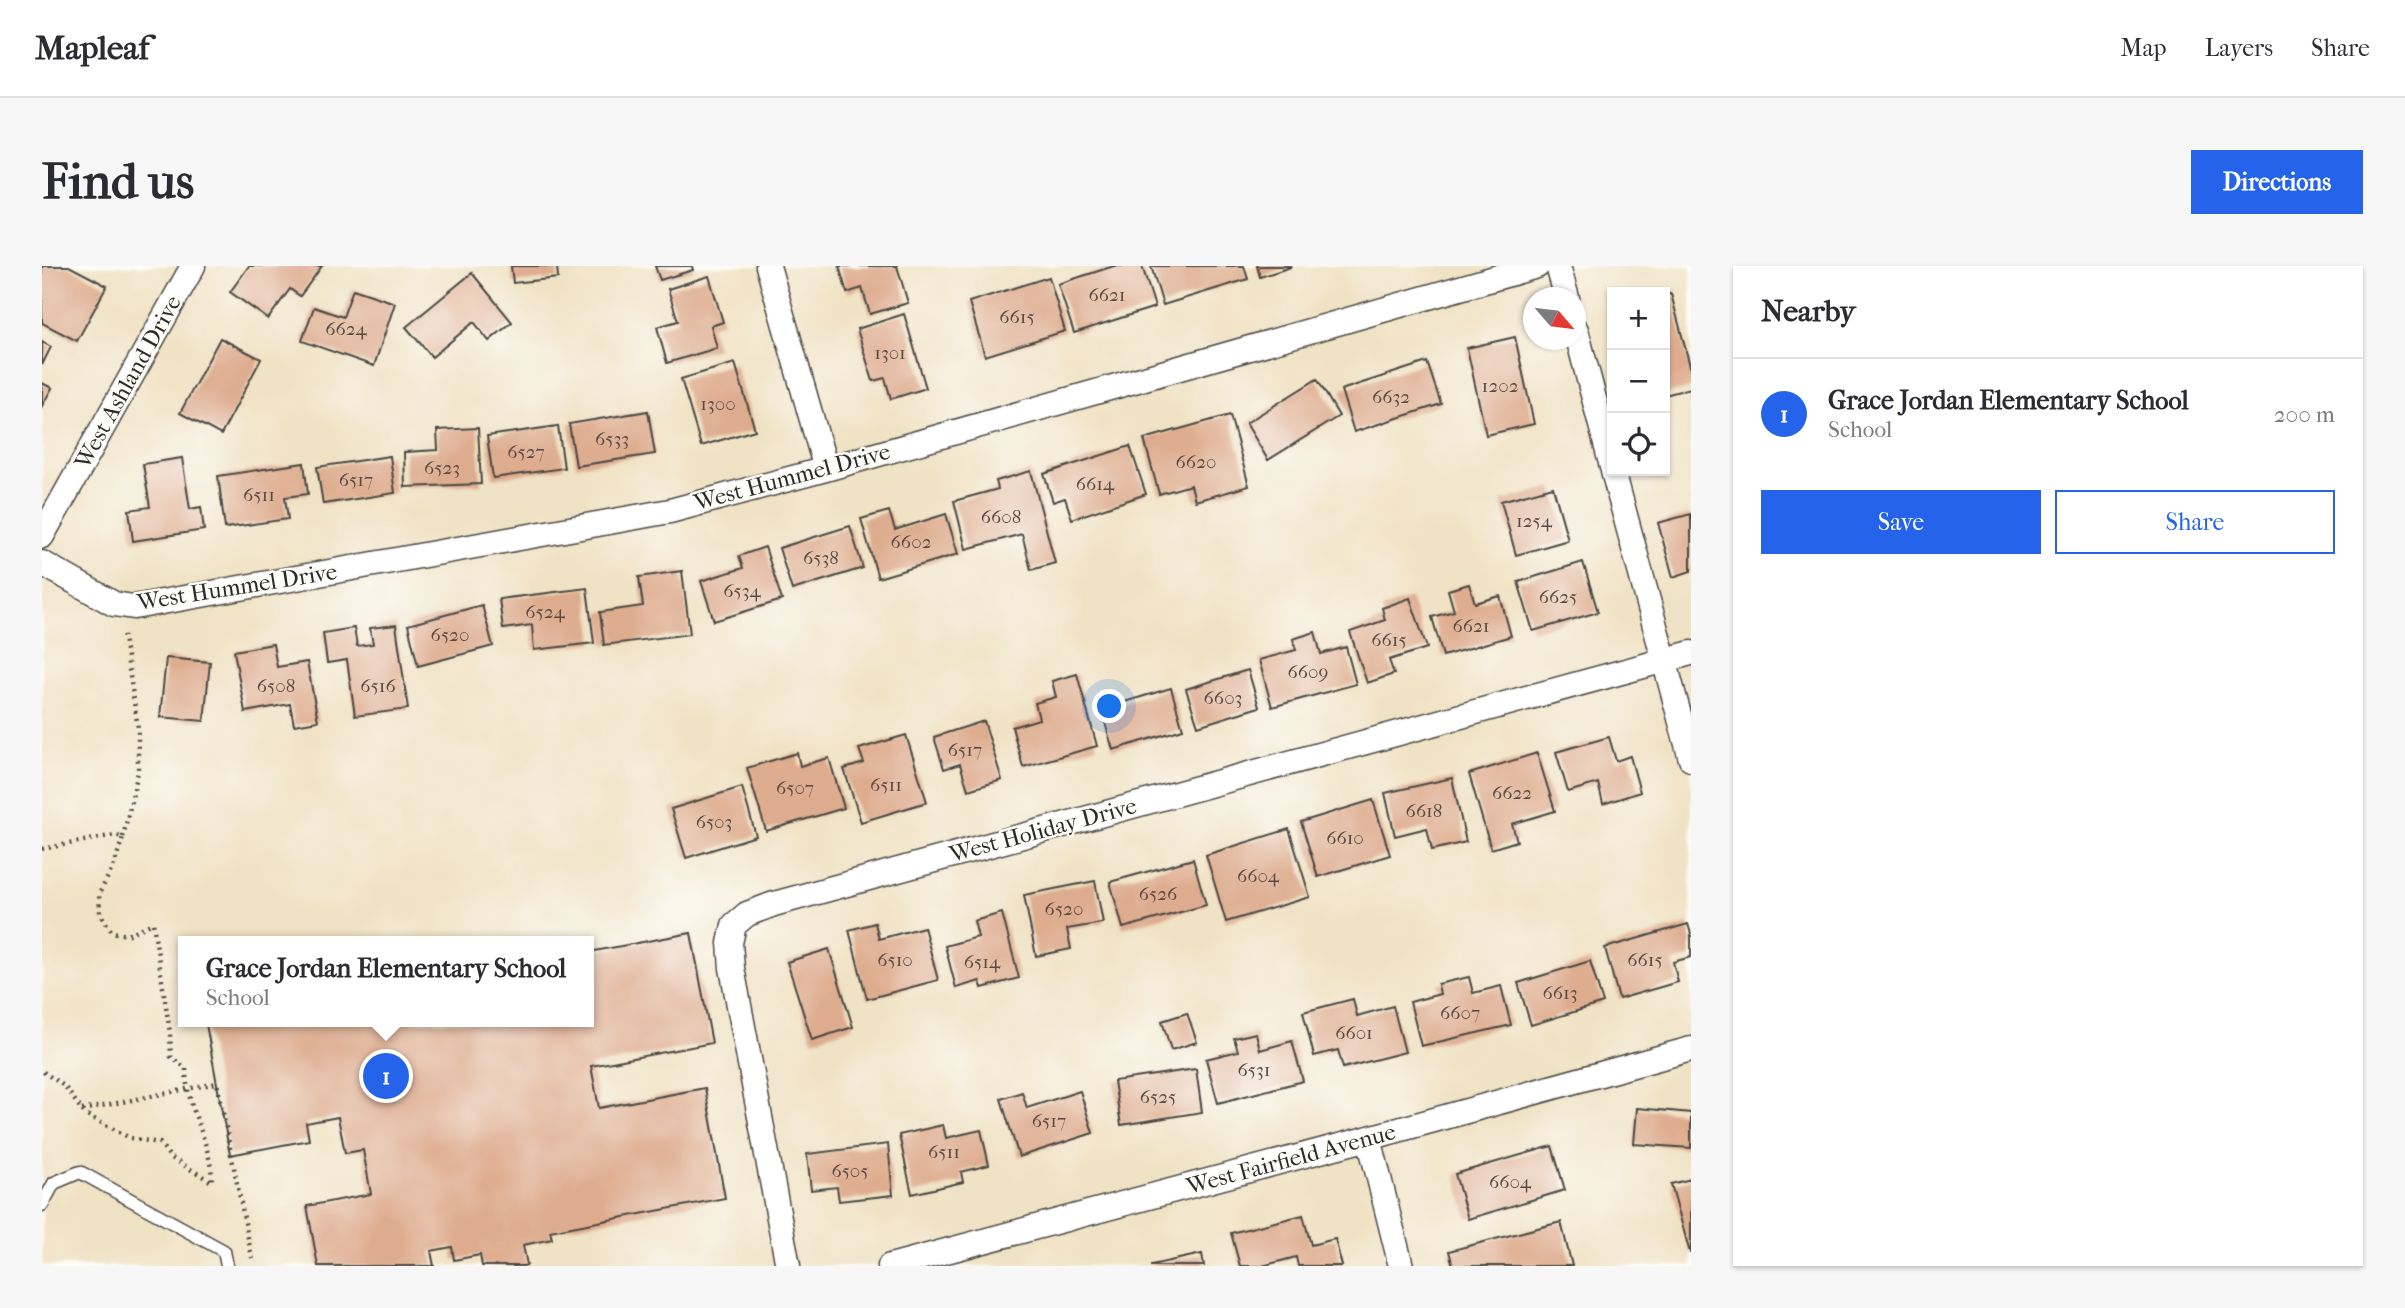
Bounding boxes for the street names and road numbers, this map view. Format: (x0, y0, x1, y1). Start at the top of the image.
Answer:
street label: West Ashland Drive (69, 291, 187, 474)
street label: West Hummel Drive (690, 438, 893, 516)
street label: West Hummel Drive (134, 558, 339, 616)
street label: West Holiday Drive (946, 792, 1140, 868)
street label: West Fairfield Avenue (1182, 1118, 1399, 1200)

